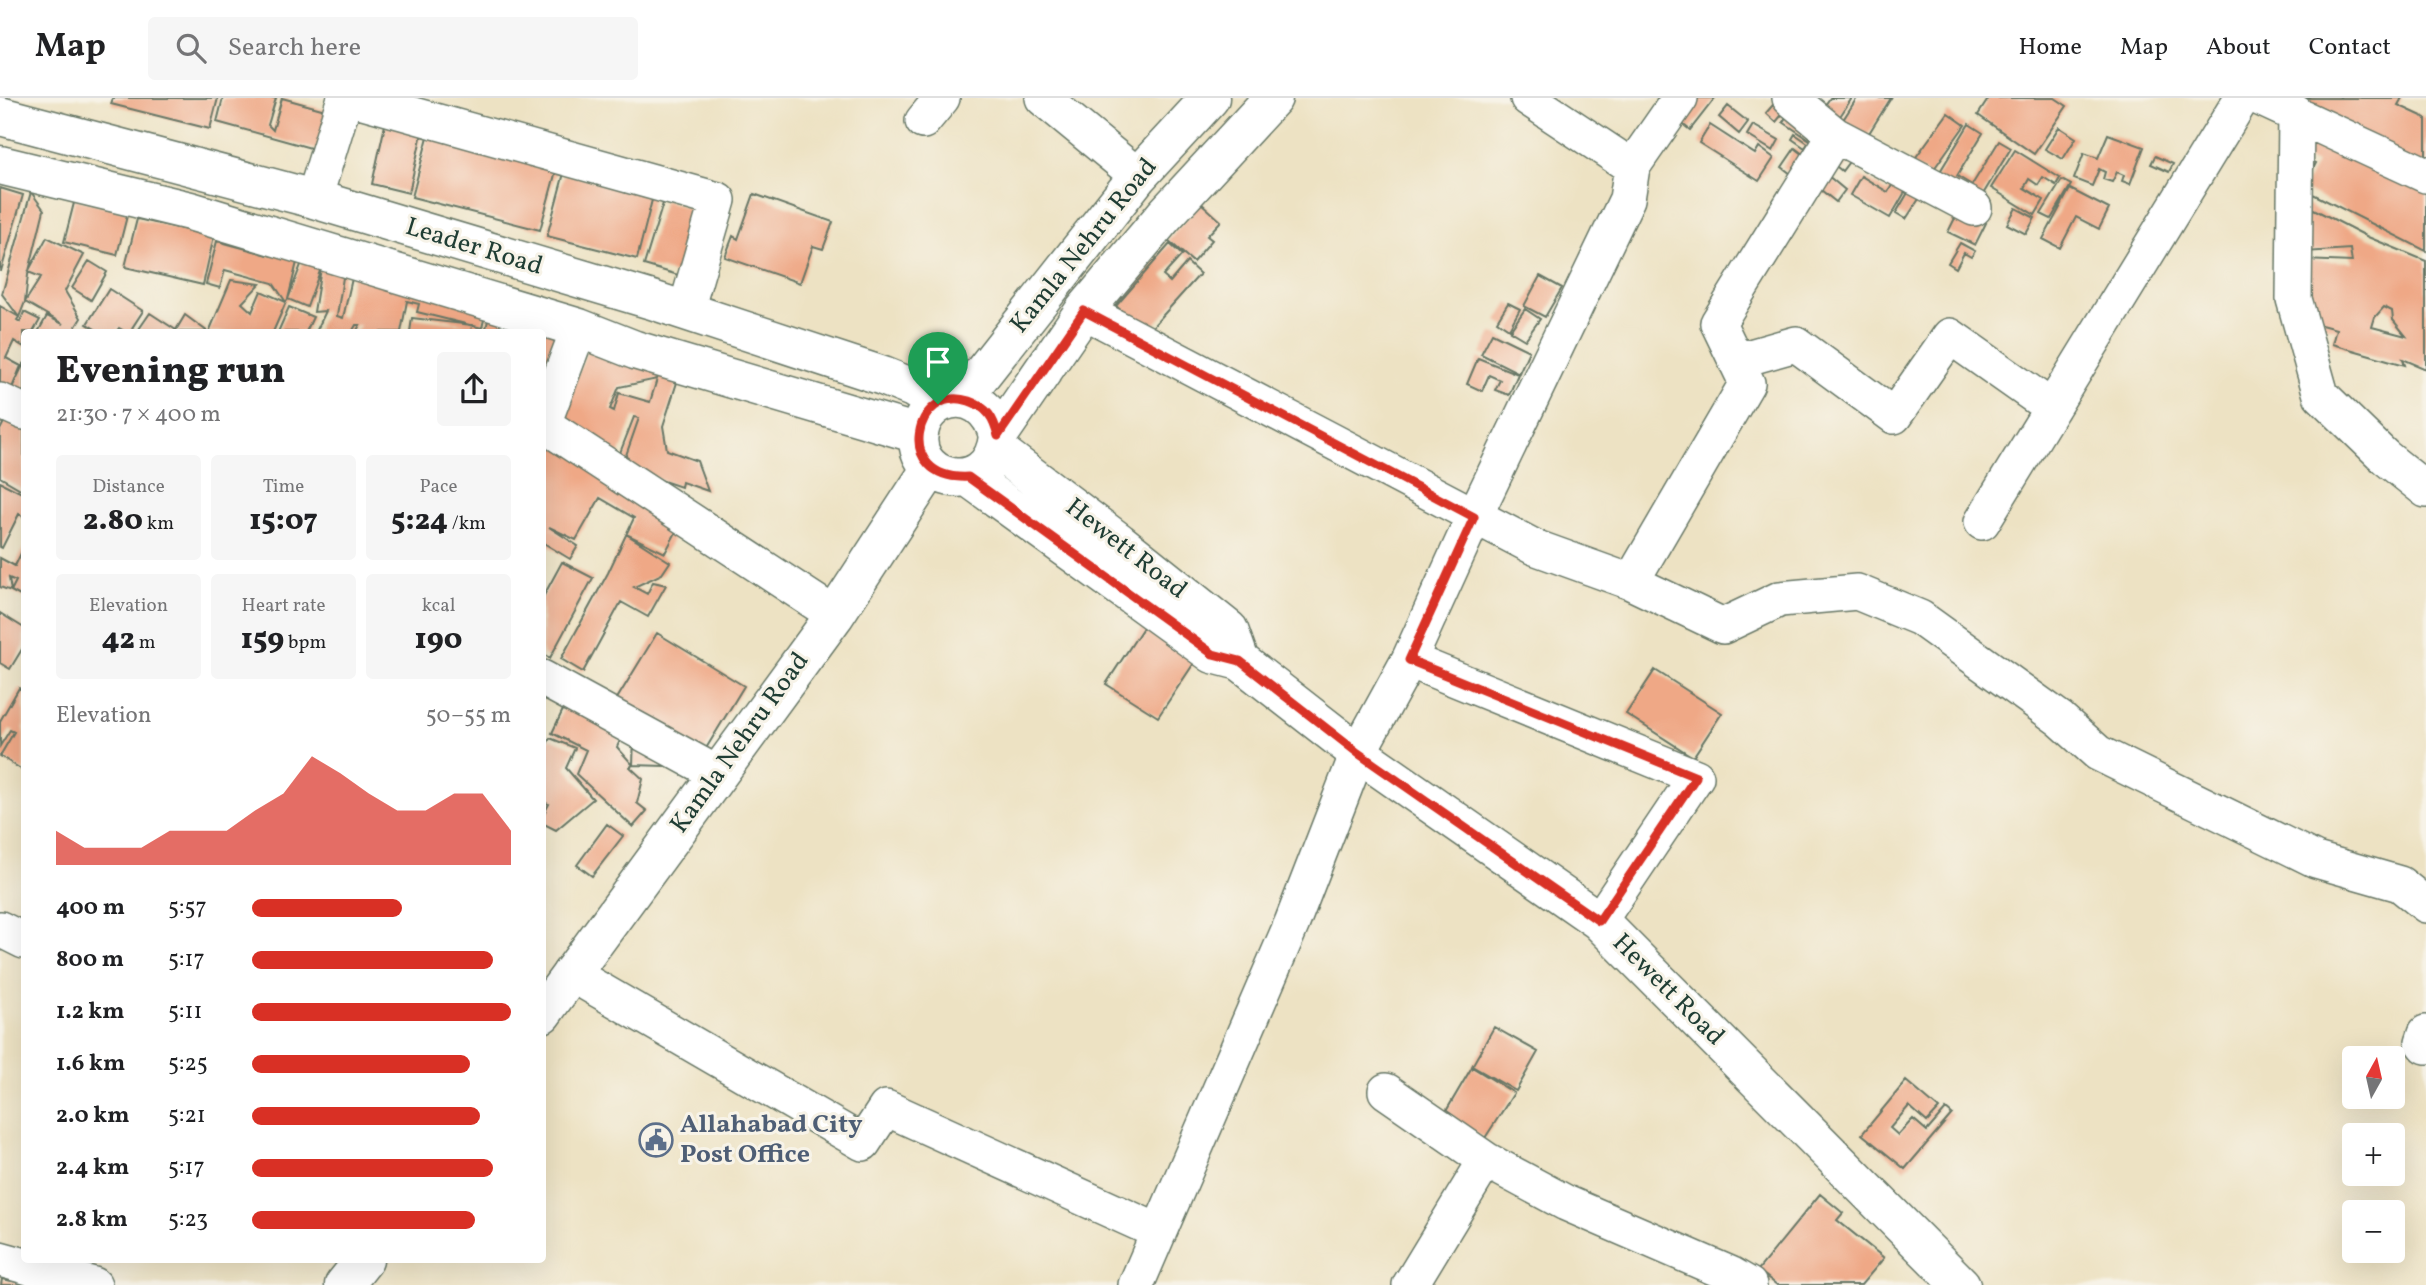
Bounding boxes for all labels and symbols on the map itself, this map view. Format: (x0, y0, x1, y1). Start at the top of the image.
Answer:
street label: Kamla Nehru Road (1002, 151, 1166, 341)
street label: Leader Road (401, 209, 547, 285)
pin (908, 332, 968, 404)
street label: Hewett Road (1057, 490, 1195, 608)
street label: Kamla Nehru Road (662, 645, 818, 841)
street label: Hewett Road (1604, 926, 1732, 1054)
north arrow (2342, 1046, 2404, 1110)
place label: Allahabad City Post Office (680, 1107, 863, 1173)
public building icon: Allahabad City Post Office (637, 1121, 675, 1159)

